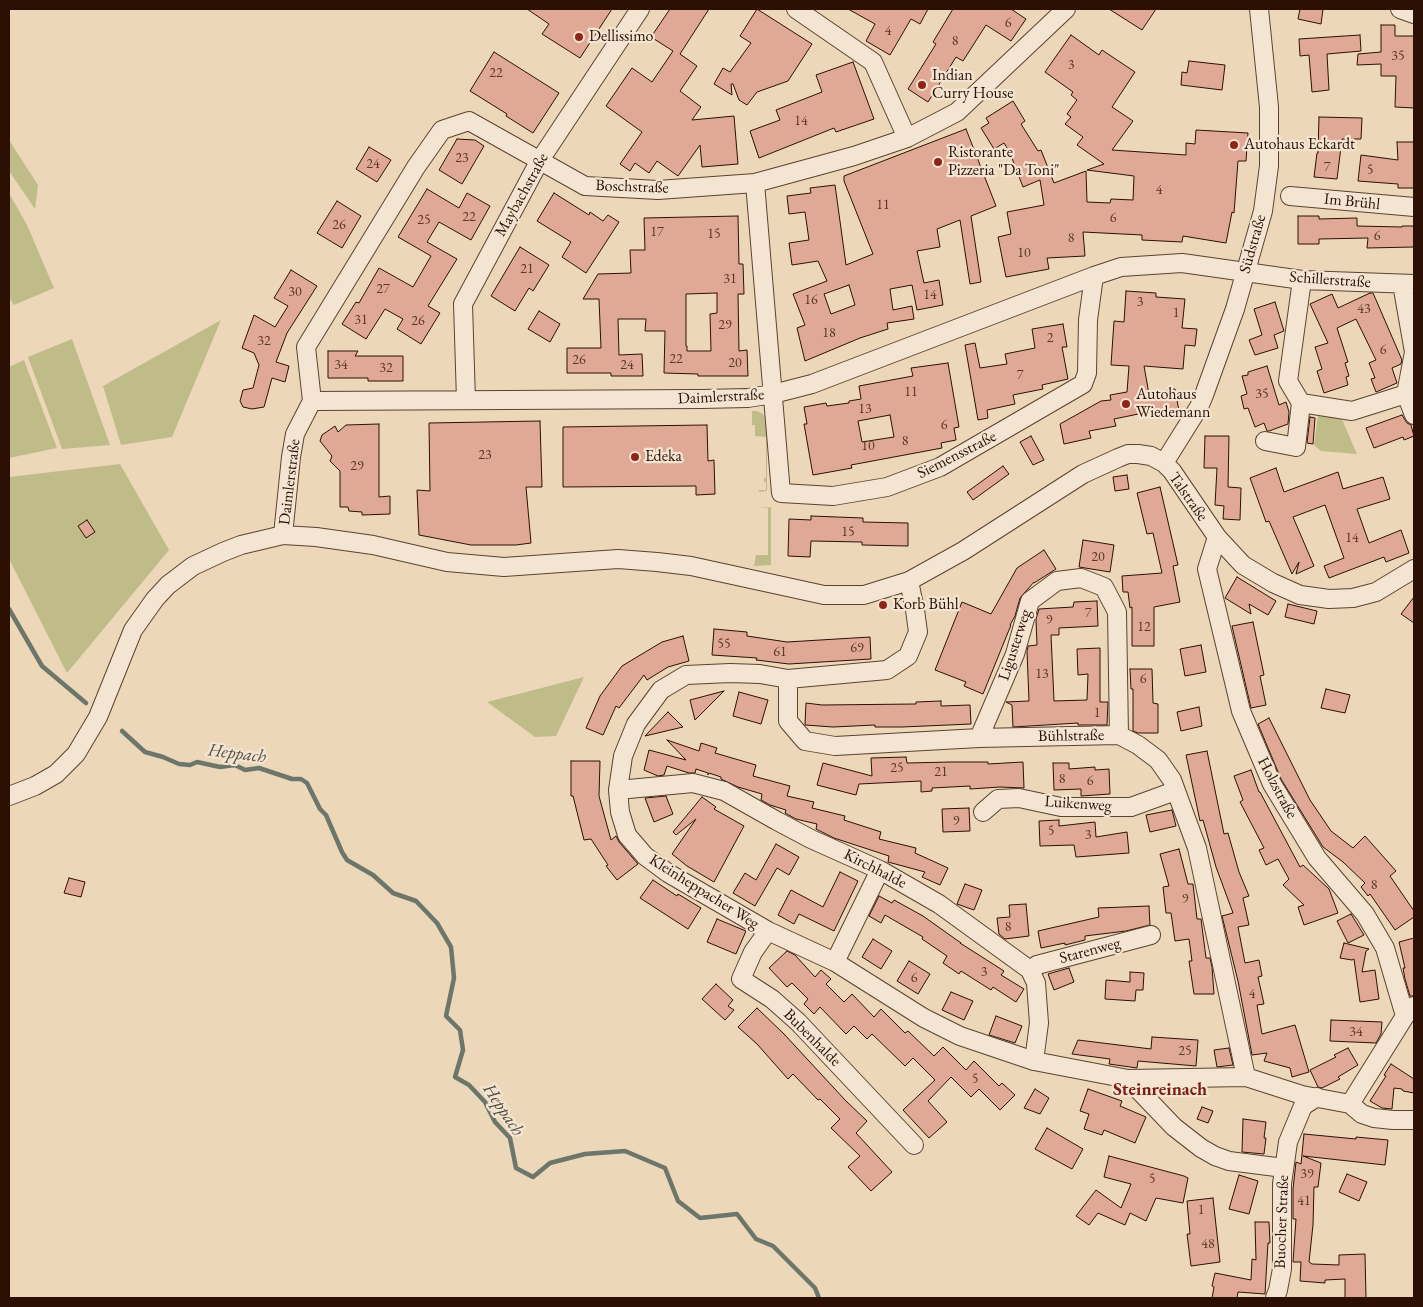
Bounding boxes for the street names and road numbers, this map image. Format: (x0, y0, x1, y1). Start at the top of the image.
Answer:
street label: Maybachstraße (491, 150, 553, 240)
street label: Boschstraße (595, 176, 669, 198)
street label: Im Brühl (1323, 190, 1381, 214)
street label: Südstraße (1235, 212, 1271, 276)
street label: Schillerstraße (1289, 268, 1371, 292)
street label: Daimlerstraße (677, 385, 765, 409)
street label: Siemensstraße (914, 427, 1000, 483)
street label: Daimlerstraße (275, 438, 305, 526)
street label: Talstraße (1164, 469, 1212, 525)
street label: Ligusterweg (994, 607, 1036, 683)
street label: Bühlstraße (1038, 726, 1104, 746)
street label: Holzstraße (1253, 754, 1301, 822)
street label: Luikenweg (1044, 792, 1112, 816)
street label: Kirchhalde (840, 845, 910, 893)
street label: Kleinheppacher Weg (645, 850, 763, 934)
street label: Starenweg (1057, 934, 1123, 968)
street label: Bubenhalde (779, 1005, 845, 1071)
street label: Buocher Straße (1271, 1175, 1293, 1269)

